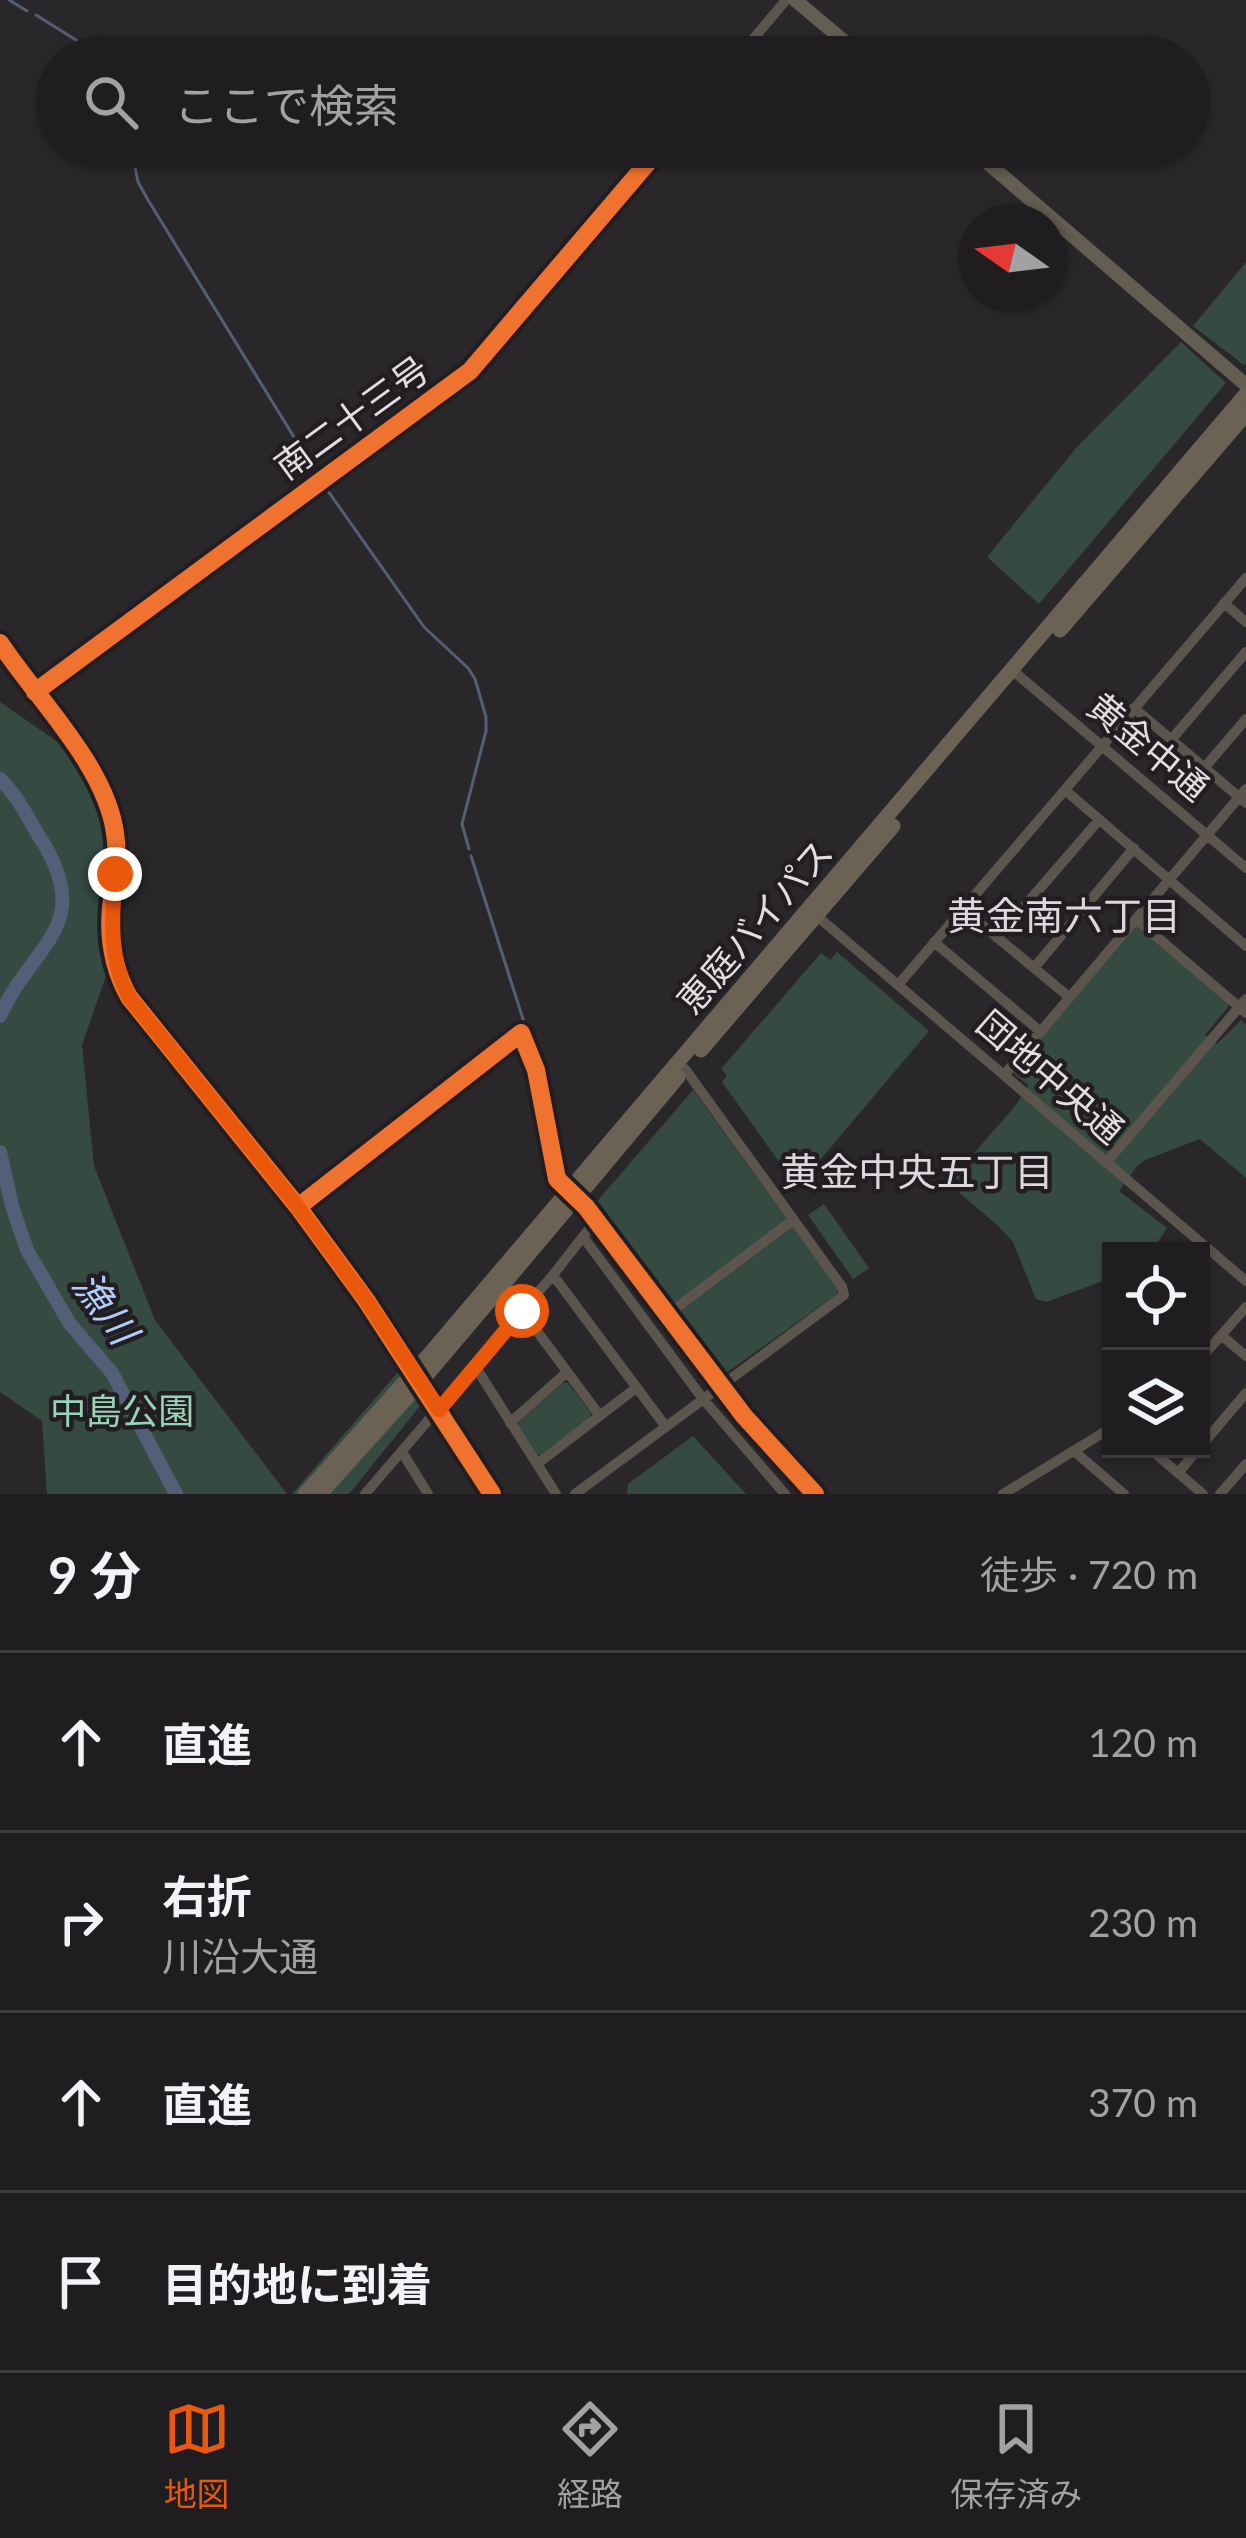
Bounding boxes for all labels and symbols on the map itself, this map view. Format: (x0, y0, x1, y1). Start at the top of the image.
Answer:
north arrow (958, 204, 1066, 312)
street label: 南二十三号 (265, 346, 437, 488)
street label: 黄金中通 (1080, 683, 1218, 809)
street label: 恵庭バイパス (667, 830, 841, 1022)
route end (88, 847, 142, 901)
district label: 黄金南六丁目 (947, 892, 1181, 938)
street label: 団地中央通 (969, 1000, 1133, 1152)
district label: 黄金中央五丁目 (780, 1148, 1054, 1194)
water label: 漁川 (64, 1262, 150, 1355)
route start (495, 1284, 549, 1338)
park label: 中島公園 (50, 1388, 194, 1432)

